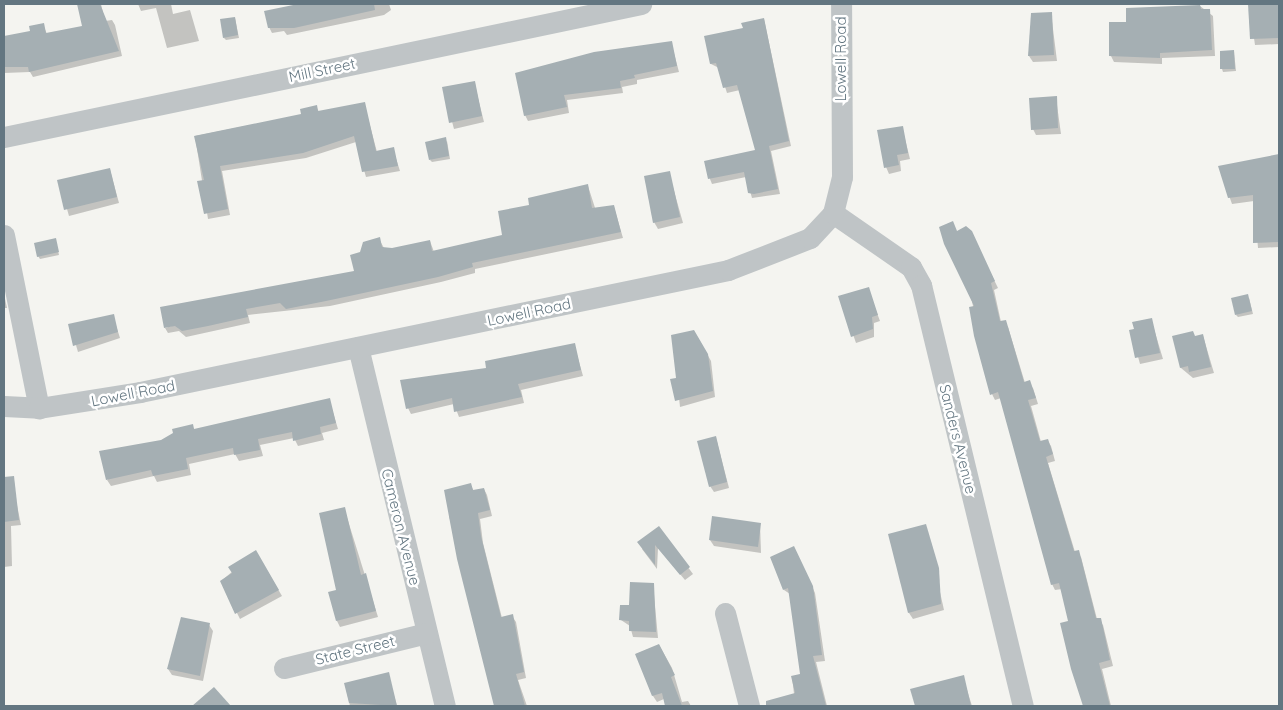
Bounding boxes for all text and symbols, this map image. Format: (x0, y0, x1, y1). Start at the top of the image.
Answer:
street label: Lowell Road (832, 16, 850, 102)
street label: Mill Street (287, 54, 357, 86)
street label: Lowell Road (486, 294, 572, 330)
street label: Lowell Road (90, 376, 176, 410)
street label: Sanders Avenue (936, 383, 980, 495)
street label: Cameron Avenue (378, 467, 424, 587)
street label: State Street (313, 631, 397, 669)

